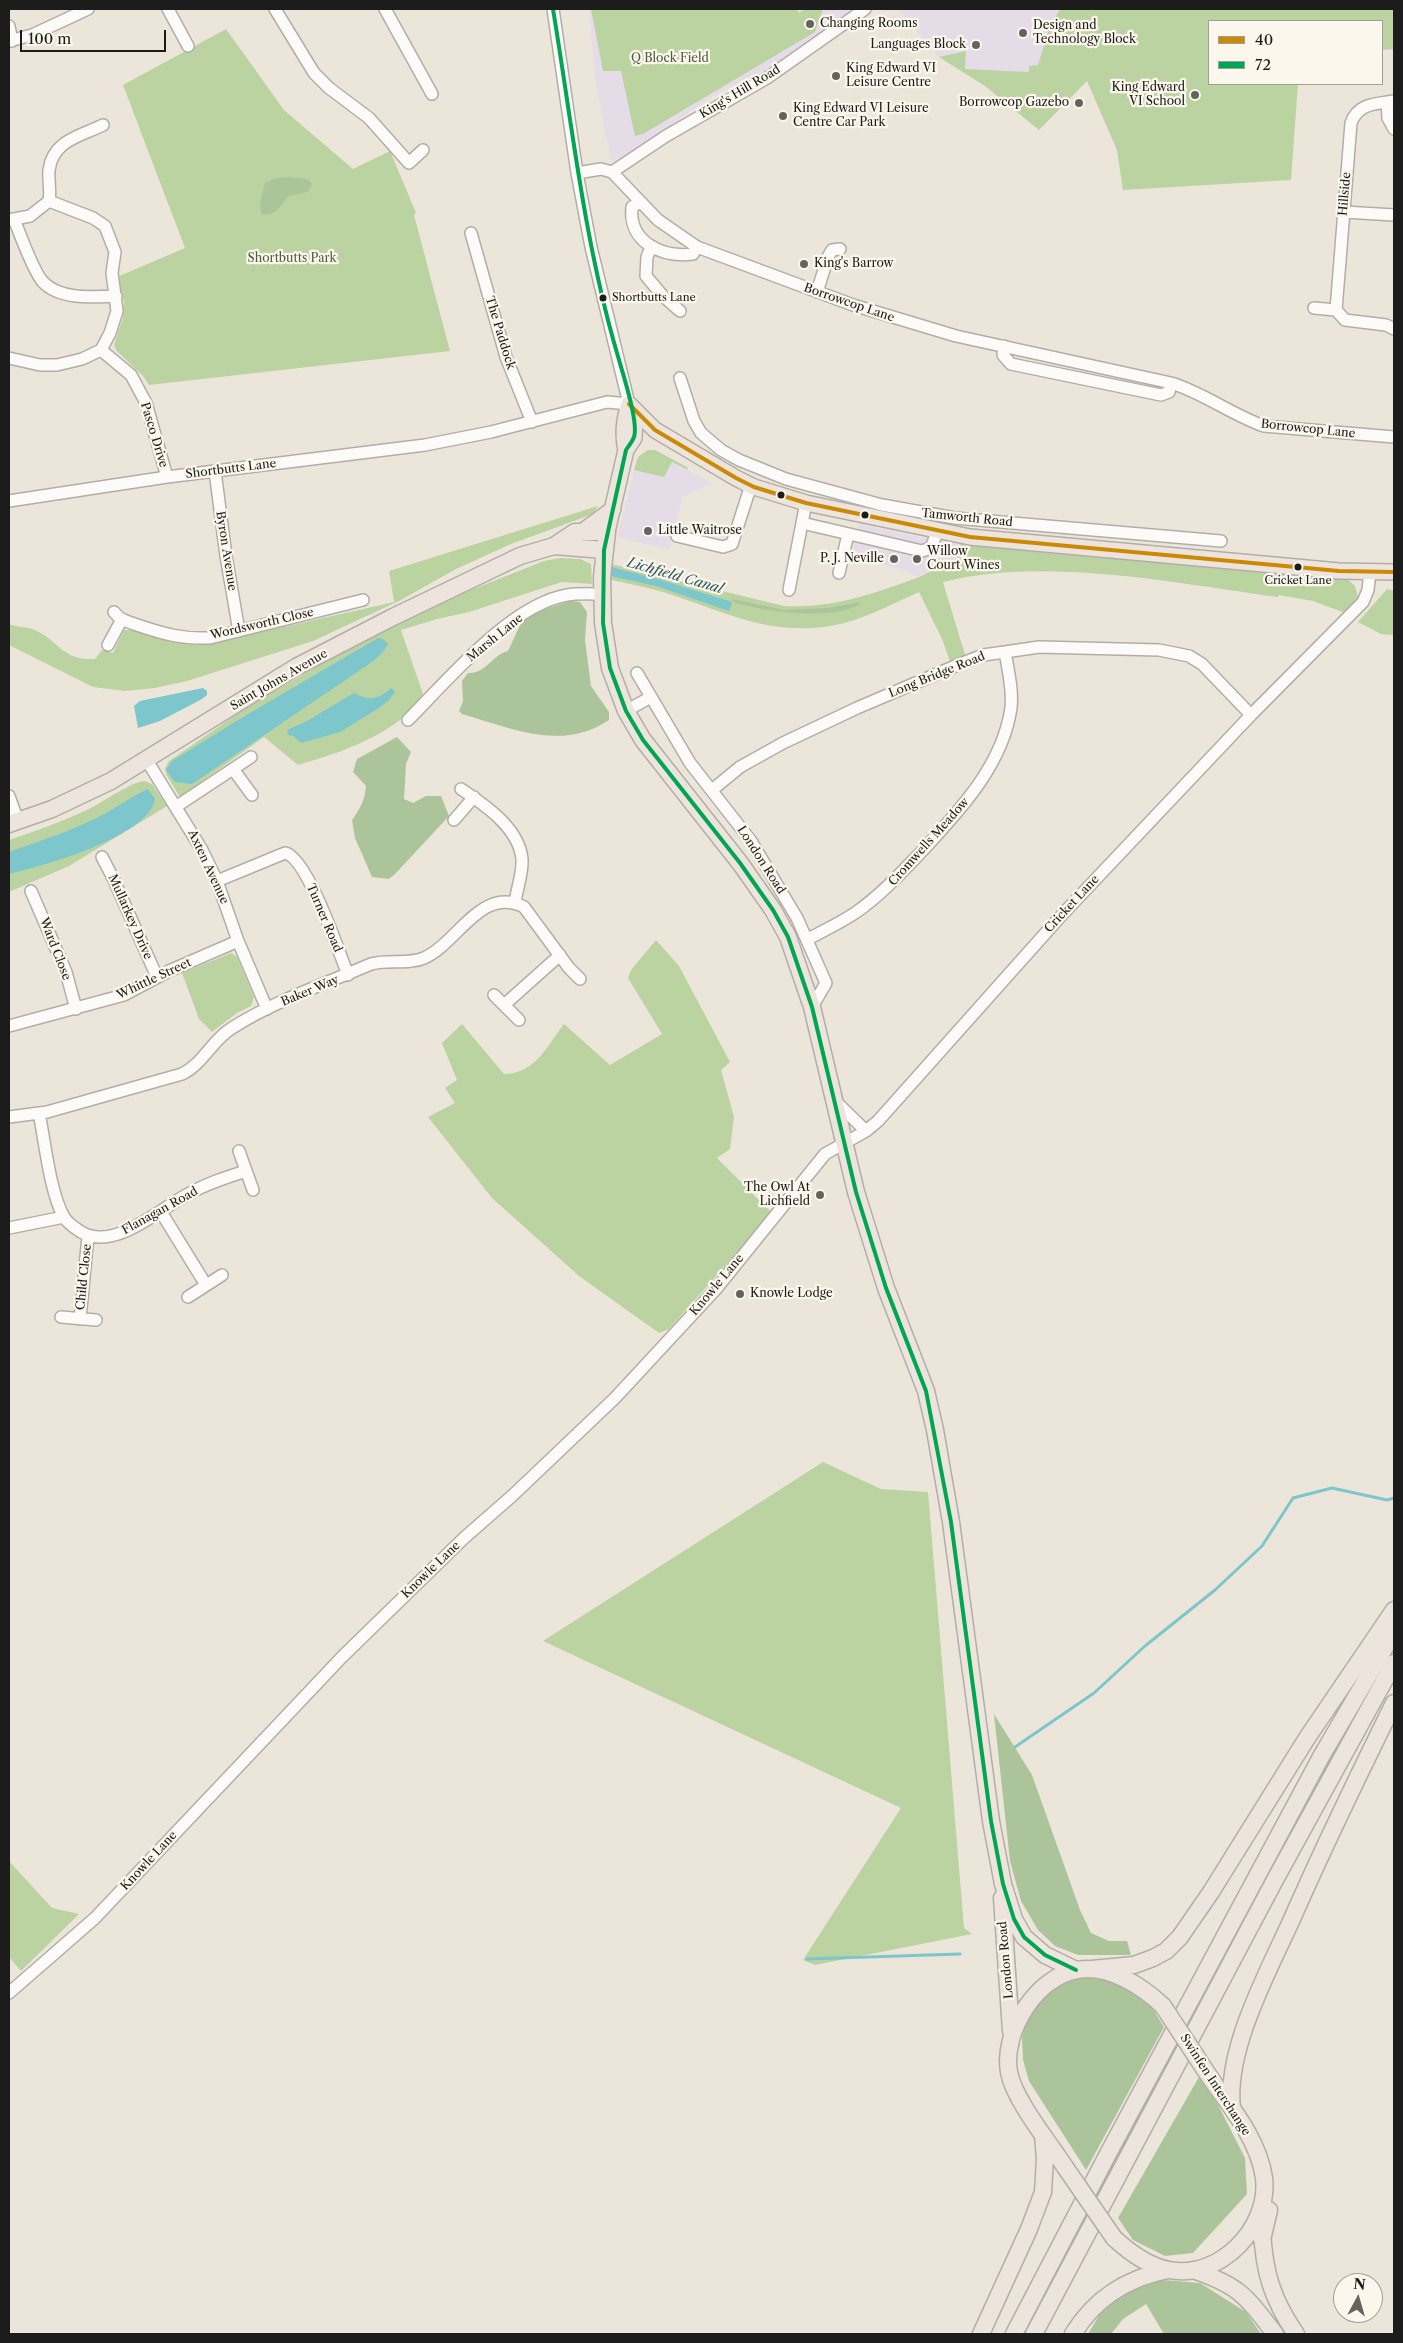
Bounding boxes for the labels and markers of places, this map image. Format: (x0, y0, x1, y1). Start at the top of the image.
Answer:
place label: Changing Rooms (820, 17, 917, 31)
marker: Changing Rooms (804, 18, 816, 30)
place label: Design and Technology Block (1033, 19, 1136, 47)
marker: Design and Technology Block (1017, 27, 1029, 39)
place label: Languages Block (870, 38, 966, 52)
marker: Languages Block (970, 39, 982, 51)
place label: King Edward VI Leisure Centre (846, 62, 936, 90)
marker: King Edward VI Leisure Centre (830, 70, 842, 82)
place label: King Edward VI School (1111, 81, 1185, 109)
marker: King Edward VI School (1189, 89, 1201, 101)
place label: Borrowcop Gazebo (959, 96, 1069, 110)
marker: Borrowcop Gazebo (1073, 97, 1085, 109)
place label: King Edward VI Leisure Centre Car Park (793, 102, 929, 130)
marker: King Edward VI Leisure Centre Car Park (777, 110, 789, 122)
place label: King's Barrow (814, 257, 893, 271)
marker: King's Barrow (798, 258, 810, 270)
place label: Shortbutts Lane (612, 291, 696, 305)
marker: Shortbutts Lane (598, 293, 608, 303)
unlabelled marker (776, 490, 786, 500)
unlabelled marker (860, 510, 870, 520)
place label: Little Waitrose (658, 524, 742, 538)
marker: Little Waitrose (642, 525, 654, 537)
place label: Willow Court Wines (927, 545, 1000, 573)
place label: P. J. Neville (820, 552, 884, 566)
marker: P. J. Neville (888, 553, 900, 565)
marker: Willow Court Wines (911, 553, 923, 565)
marker: Cricket Lane (1293, 562, 1303, 572)
place label: Cricket Lane (1264, 574, 1332, 588)
place label: The Owl At Lichfield (744, 1181, 810, 1209)
marker: The Owl At Lichfield (814, 1189, 826, 1201)
place label: Knowle Lodge (750, 1287, 833, 1301)
marker: Knowle Lodge (734, 1288, 746, 1300)

